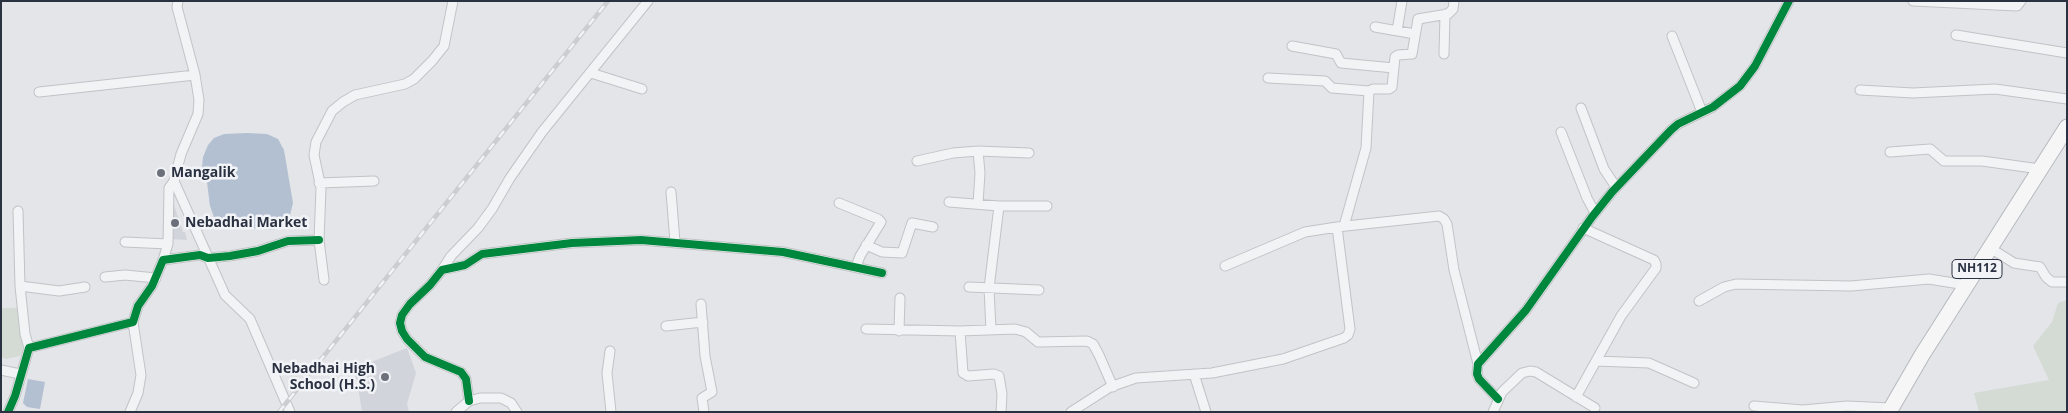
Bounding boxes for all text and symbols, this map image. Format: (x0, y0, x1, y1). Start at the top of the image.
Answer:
place label: Mangalik (171, 165, 235, 181)
marker: Mangalik (155, 167, 167, 179)
place label: Nebadhai Market (185, 215, 307, 231)
marker: Nebadhai Market (169, 217, 181, 229)
road number: NH112 (1952, 260, 2002, 278)
place label: Nebadhai High School (H.S.) (272, 361, 375, 394)
marker: Nebadhai High School (H.S.) (379, 371, 391, 383)

